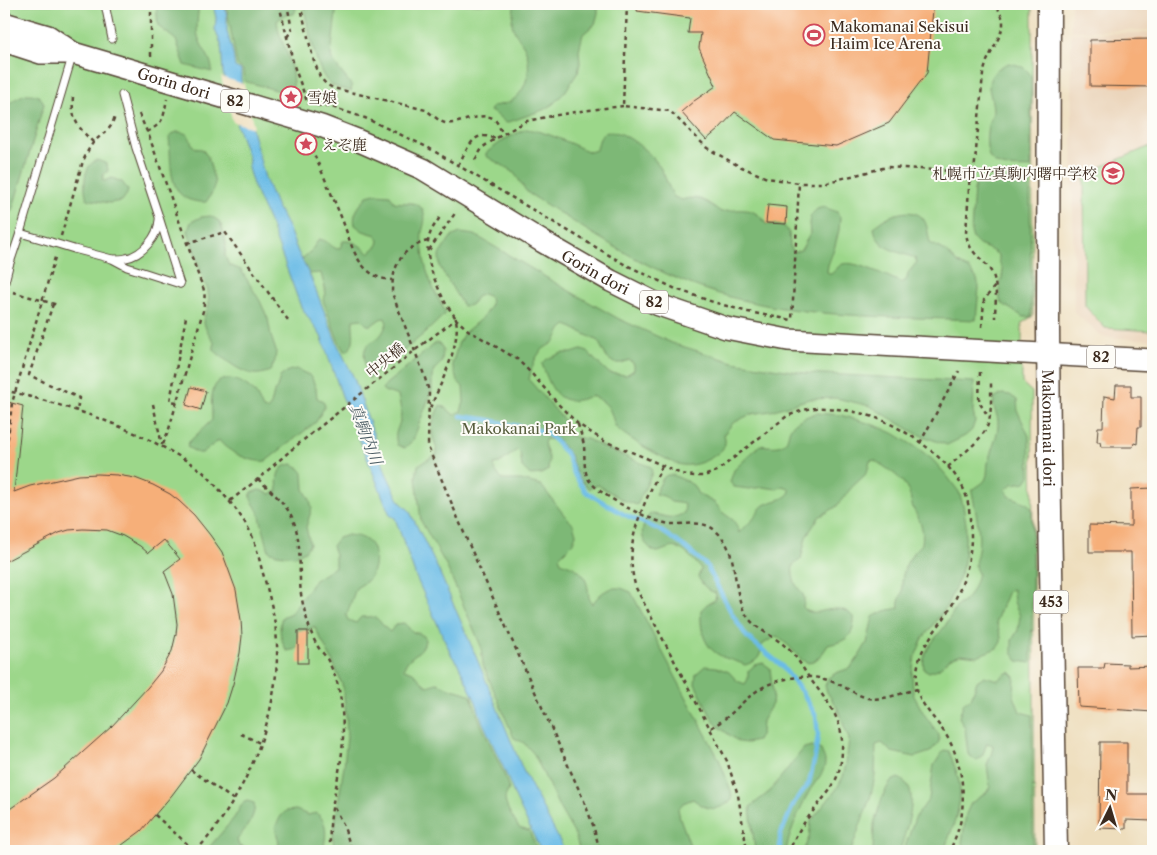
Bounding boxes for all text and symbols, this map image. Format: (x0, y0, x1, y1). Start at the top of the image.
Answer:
place label: Makomanai Sekisui Haim Ice Arena (830, 17, 969, 53)
sports icon: Makomanai Sekisui Haim Ice Arena (802, 23, 826, 47)
street label: Gorin dori (135, 63, 213, 102)
place icon: 雪娘 (279, 85, 303, 109)
place label: 雪娘 (307, 88, 337, 107)
road number: 82 (221, 90, 249, 112)
place icon: えぞ鹿 (294, 132, 318, 156)
place label: えぞ鹿 (322, 135, 367, 154)
school or university icon: 札幌市立真駒内曙中学校 (1101, 161, 1125, 185)
place label: 札幌市立真駒内曙中学校 (932, 164, 1097, 183)
street label: Gorin dori (558, 245, 633, 298)
road number: 82 (640, 290, 668, 314)
street label: 中央橋 (362, 338, 408, 382)
road number: 82 (1087, 346, 1115, 368)
street label: Makomanai dori (1039, 369, 1059, 487)
water label: 真駒内川 (345, 401, 388, 469)
park label: Makokanai Park (462, 419, 578, 438)
road number: 453 (1034, 590, 1068, 614)
north arrow (1084, 782, 1134, 832)
text: N (1104, 786, 1118, 805)

